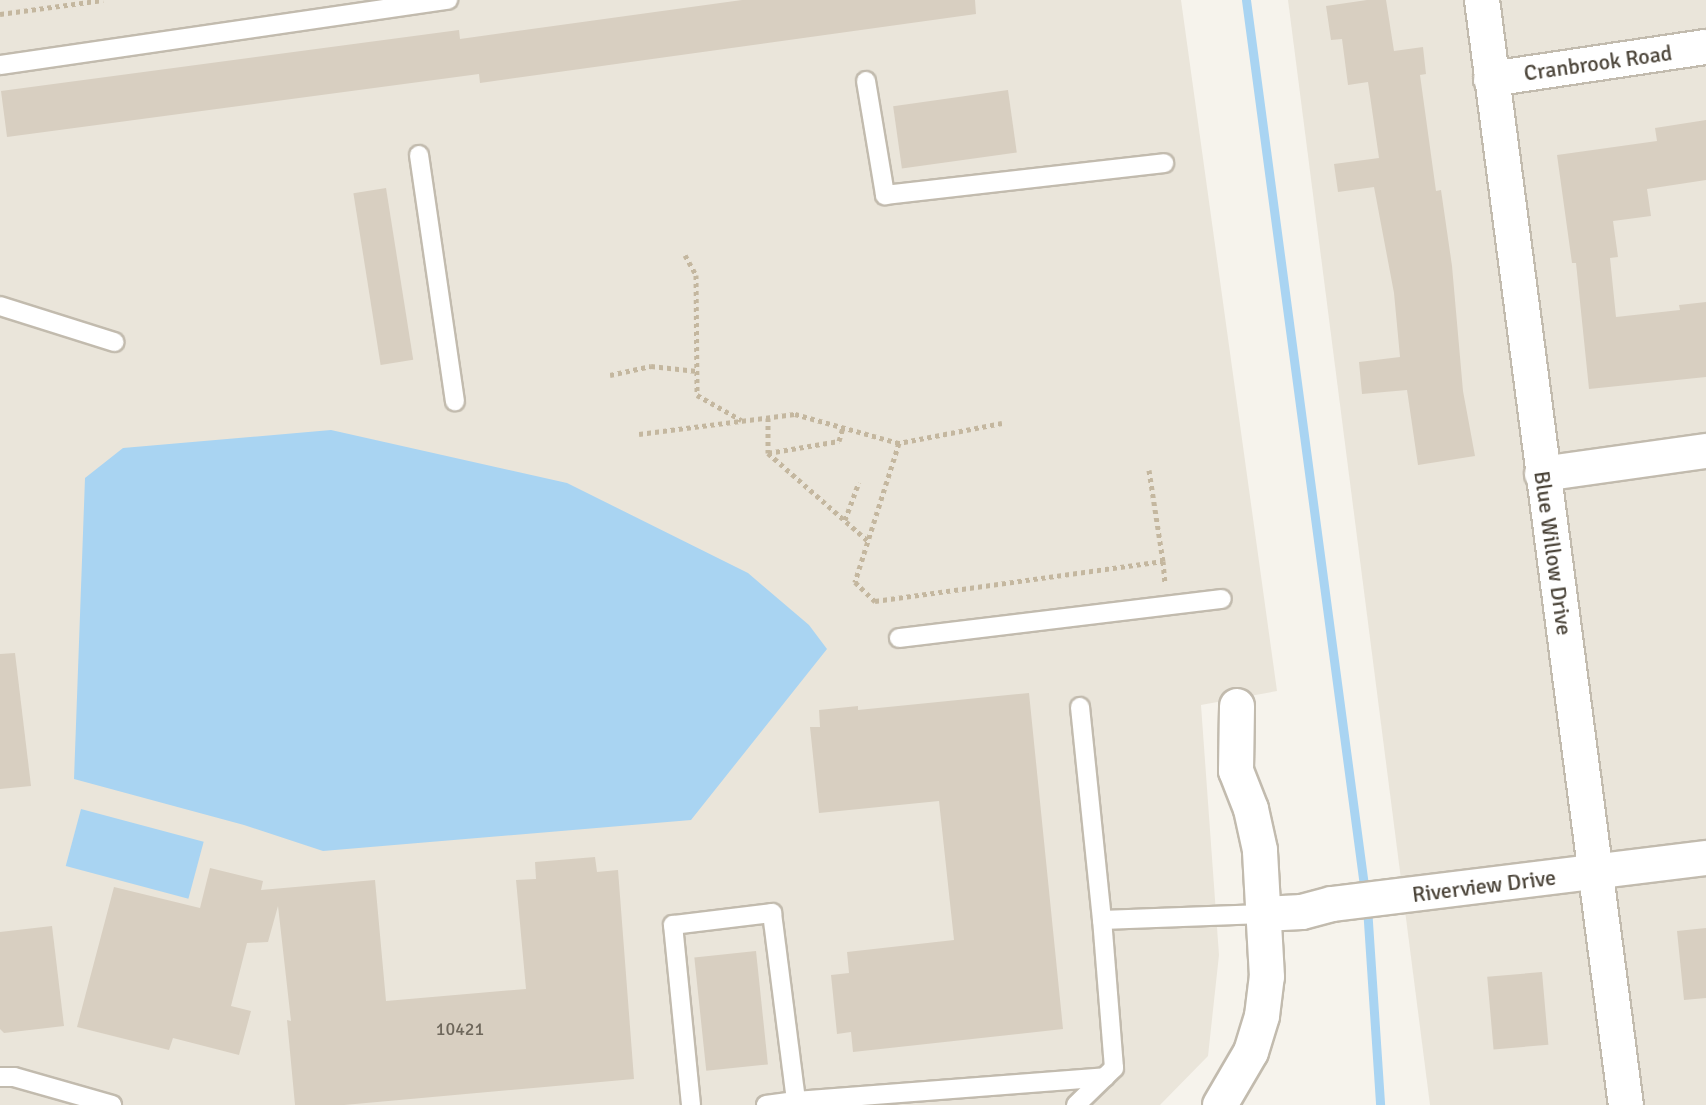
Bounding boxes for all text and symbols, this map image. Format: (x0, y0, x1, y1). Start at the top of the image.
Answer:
street label: Cranbrook Road (1522, 40, 1674, 86)
street label: Blue Willow Drive (1528, 469, 1578, 637)
street label: Riverview Drive (1411, 864, 1557, 908)
house number: 10421 (436, 1018, 484, 1040)

